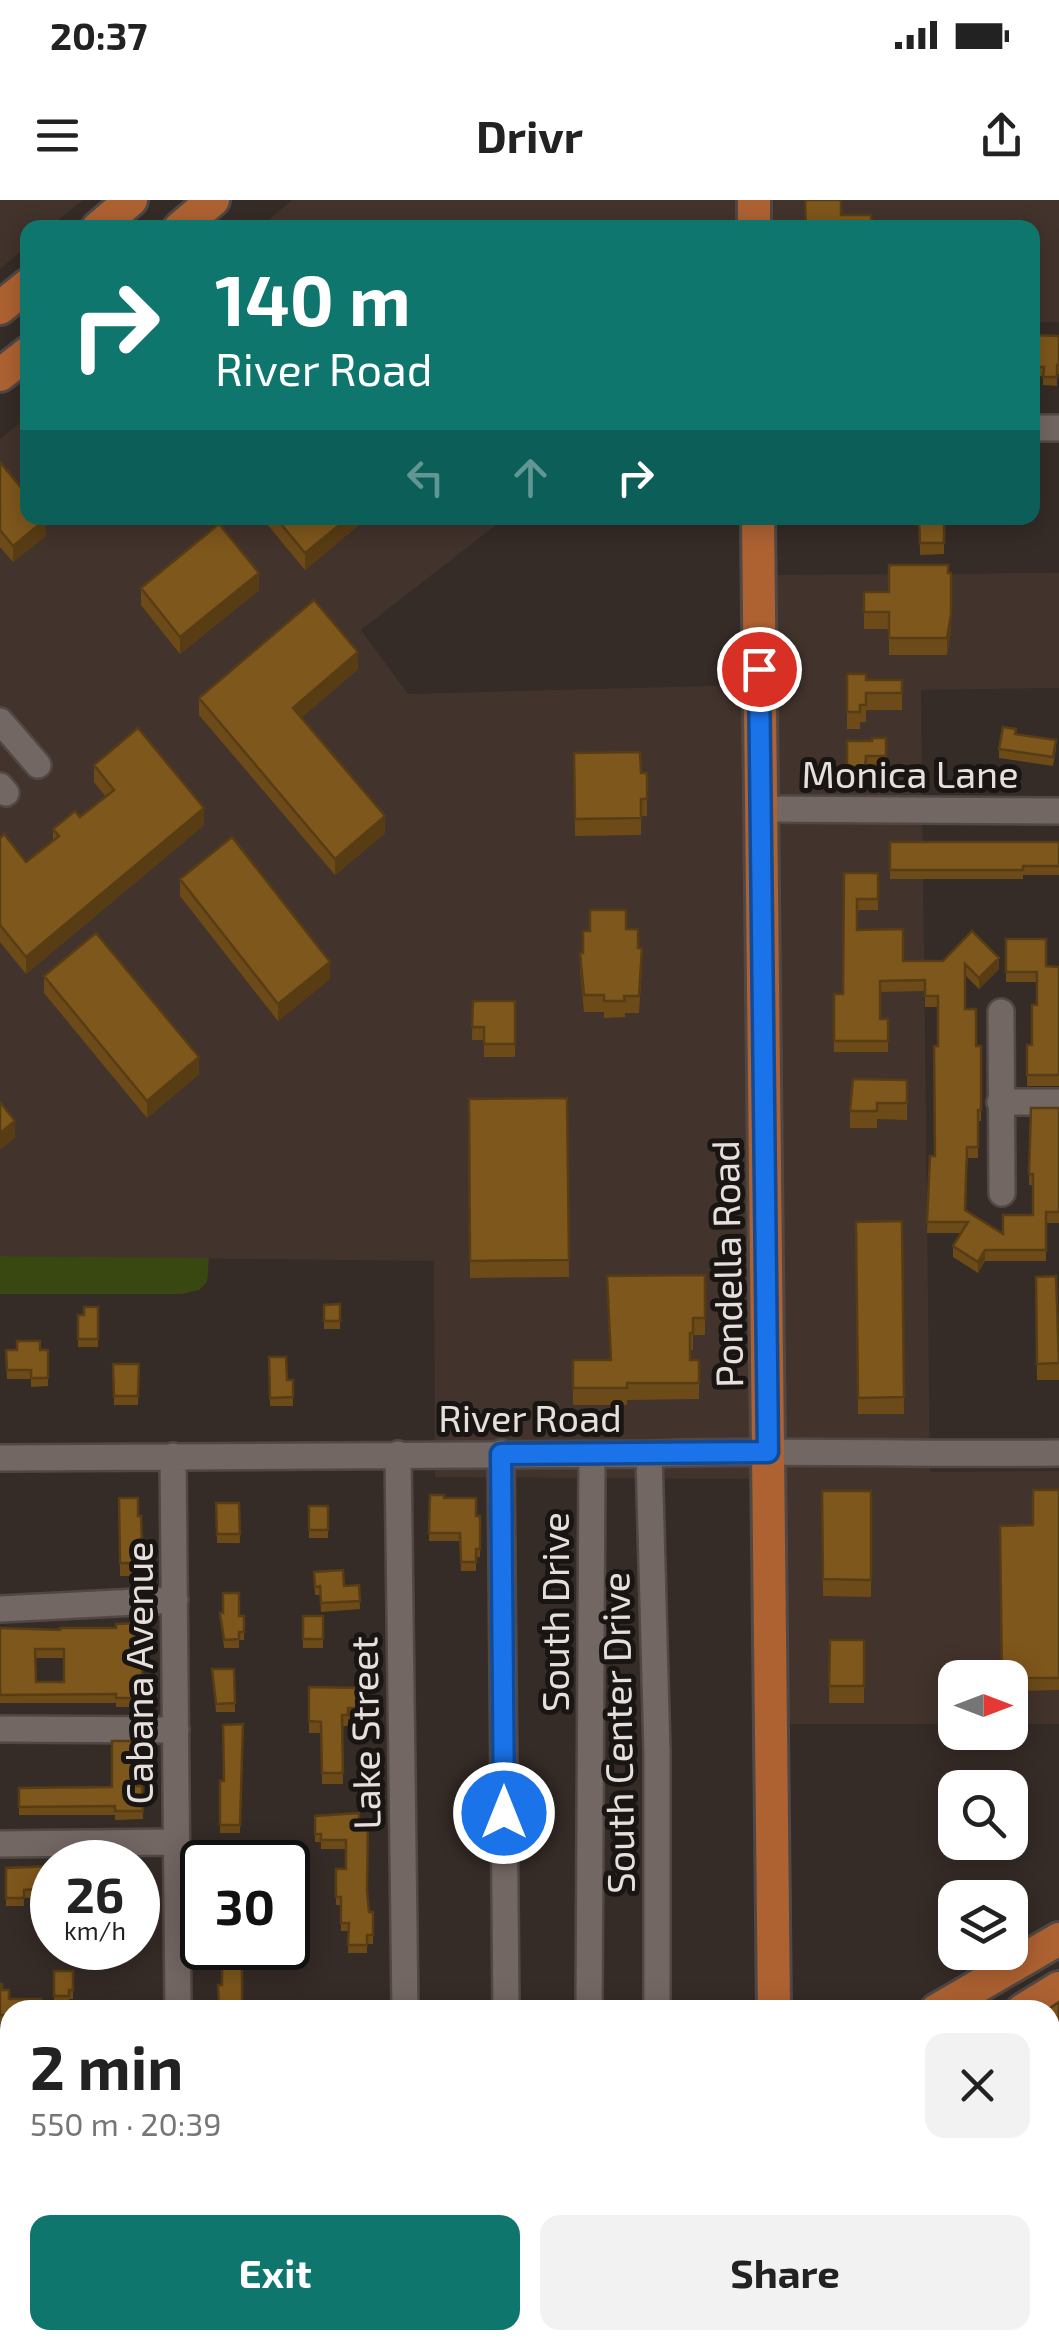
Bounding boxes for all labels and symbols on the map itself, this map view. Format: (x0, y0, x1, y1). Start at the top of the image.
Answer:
pin (717, 627, 802, 712)
street label: Monica Lane (801, 750, 1019, 796)
street label: Pondella Road (701, 1140, 751, 1388)
street label: River Road (438, 1394, 622, 1440)
street label: South Drive (531, 1512, 577, 1712)
street label: Cabana Avenue (115, 1542, 161, 1804)
street label: South Center Drive (591, 1572, 643, 1894)
street label: Lake Street (339, 1636, 389, 1830)
north arrow (938, 1660, 1028, 1750)
position arrow (452, 1761, 556, 1865)
speed limit sign: 30 (180, 1840, 310, 1970)

